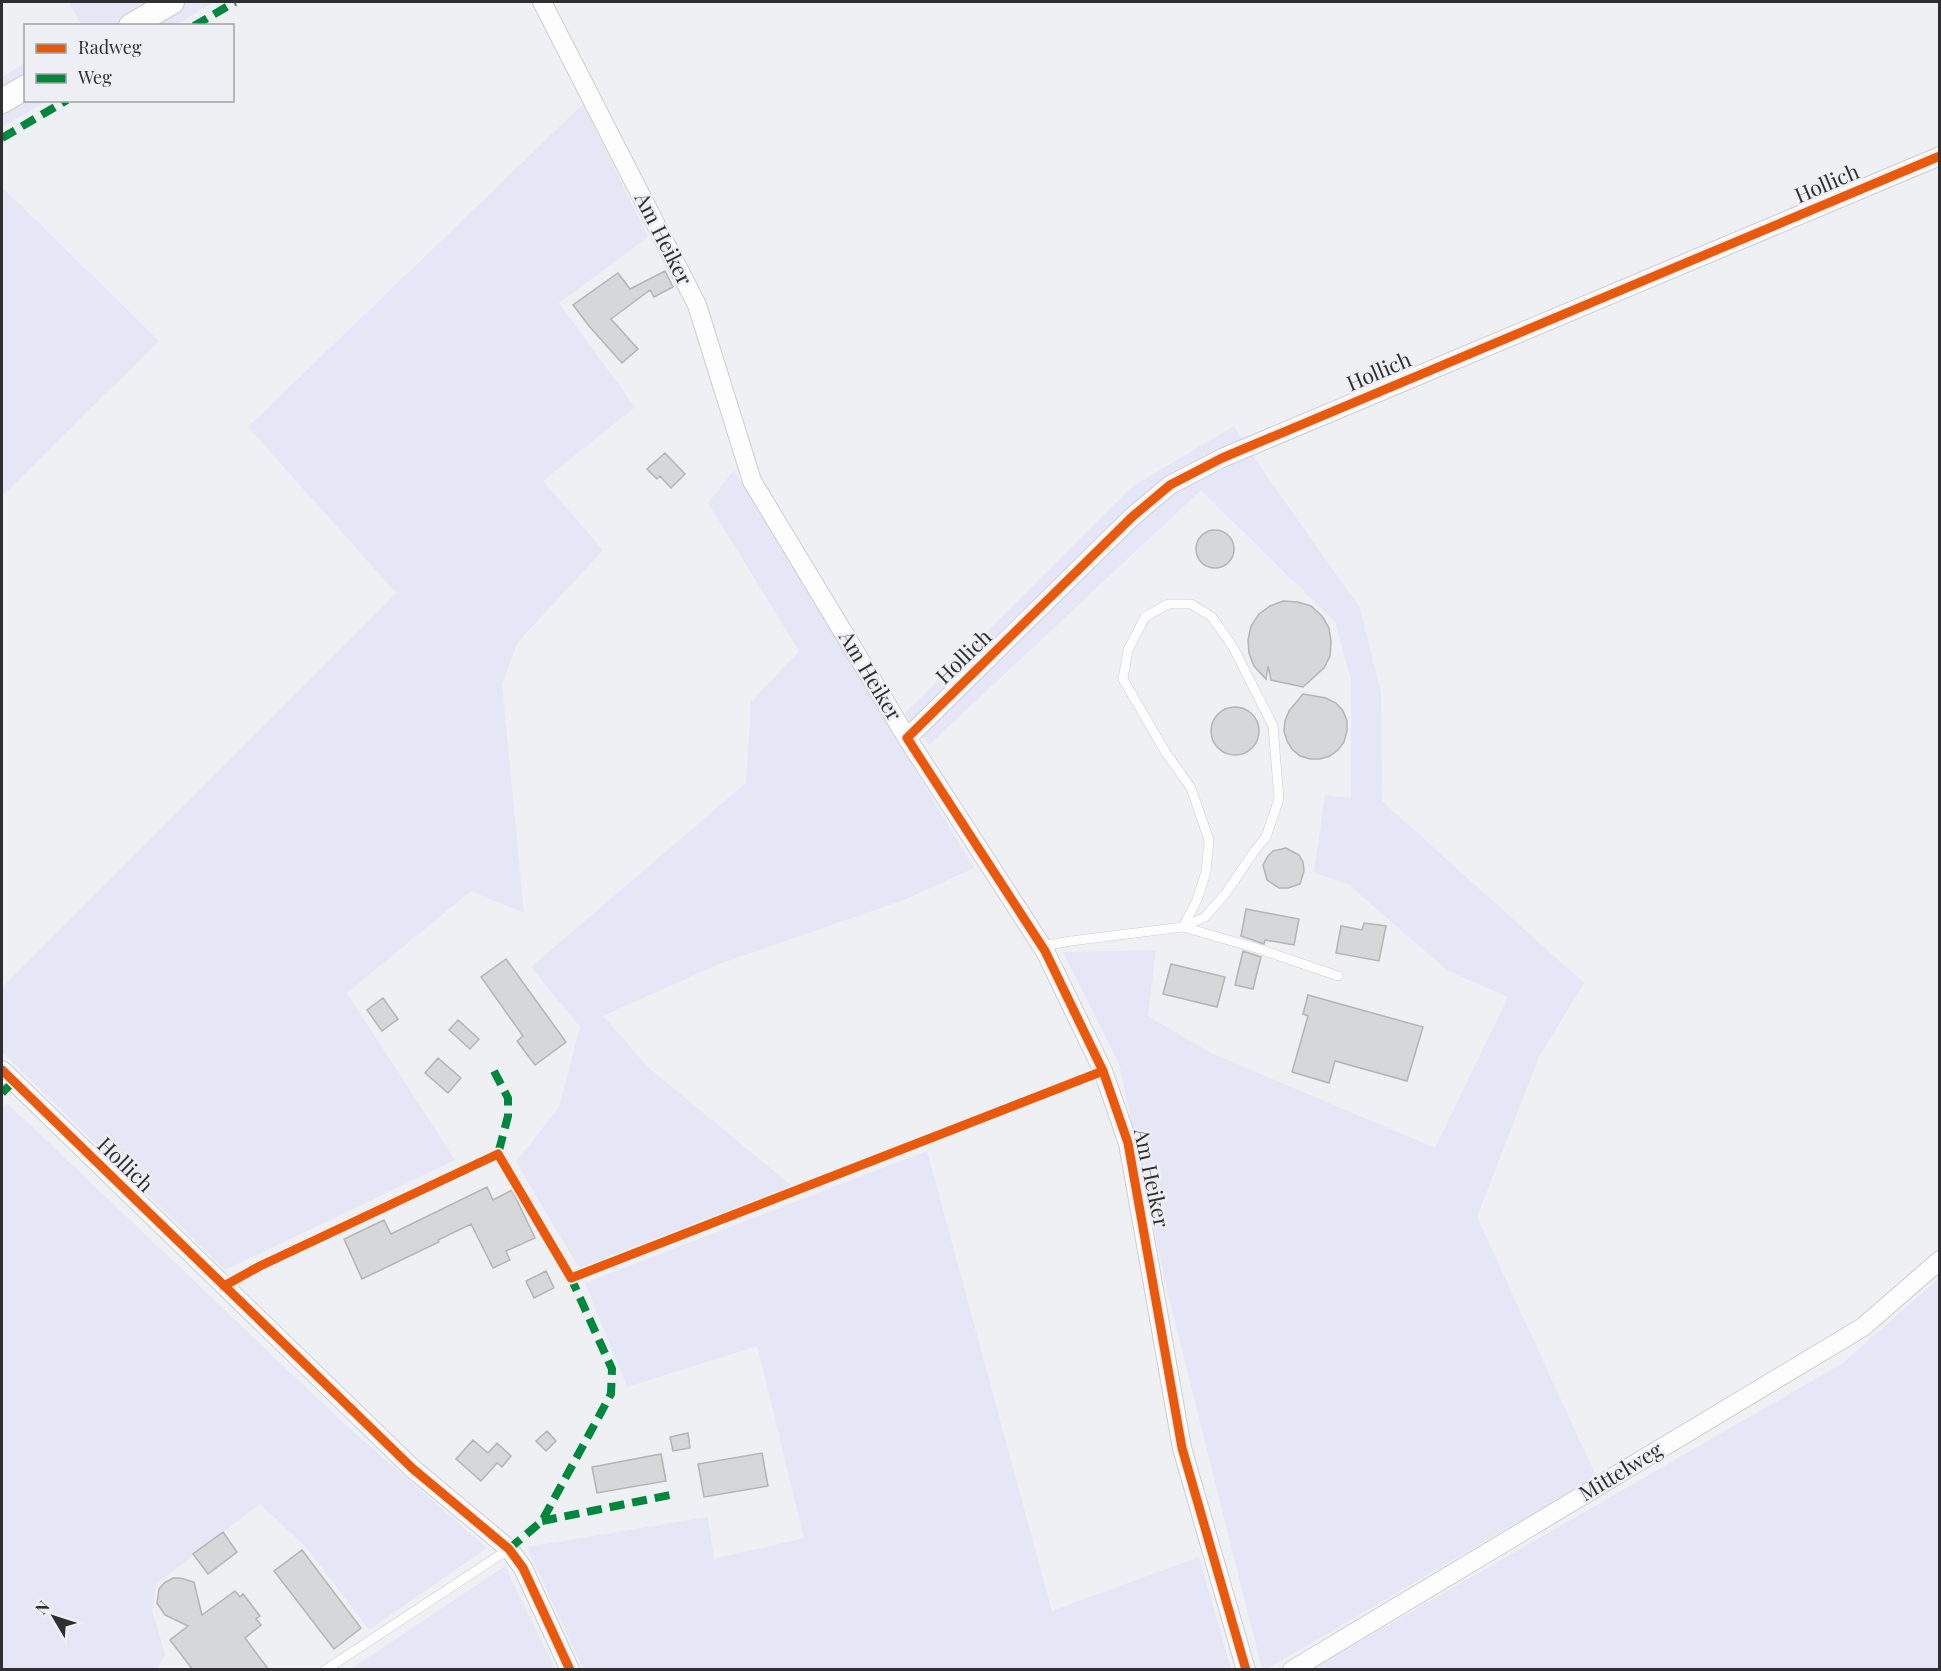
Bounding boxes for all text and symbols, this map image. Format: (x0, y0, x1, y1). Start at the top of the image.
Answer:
legend (24, 24, 234, 102)
text: Radweg (78, 35, 142, 59)
text: Weg (77, 65, 112, 89)
street label: Hollich (1790, 156, 1863, 208)
street label: Am Heiker (629, 186, 700, 290)
street label: Hollich (1342, 344, 1415, 396)
street label: Hollich (929, 622, 997, 689)
street label: Am Heiker (833, 624, 910, 726)
street label: Am Heiker (1129, 1125, 1177, 1230)
street label: Hollich (92, 1130, 161, 1198)
street label: Mittelweg (1573, 1434, 1667, 1506)
north arrow (24, 1587, 84, 1647)
text: N (30, 1596, 54, 1618)

